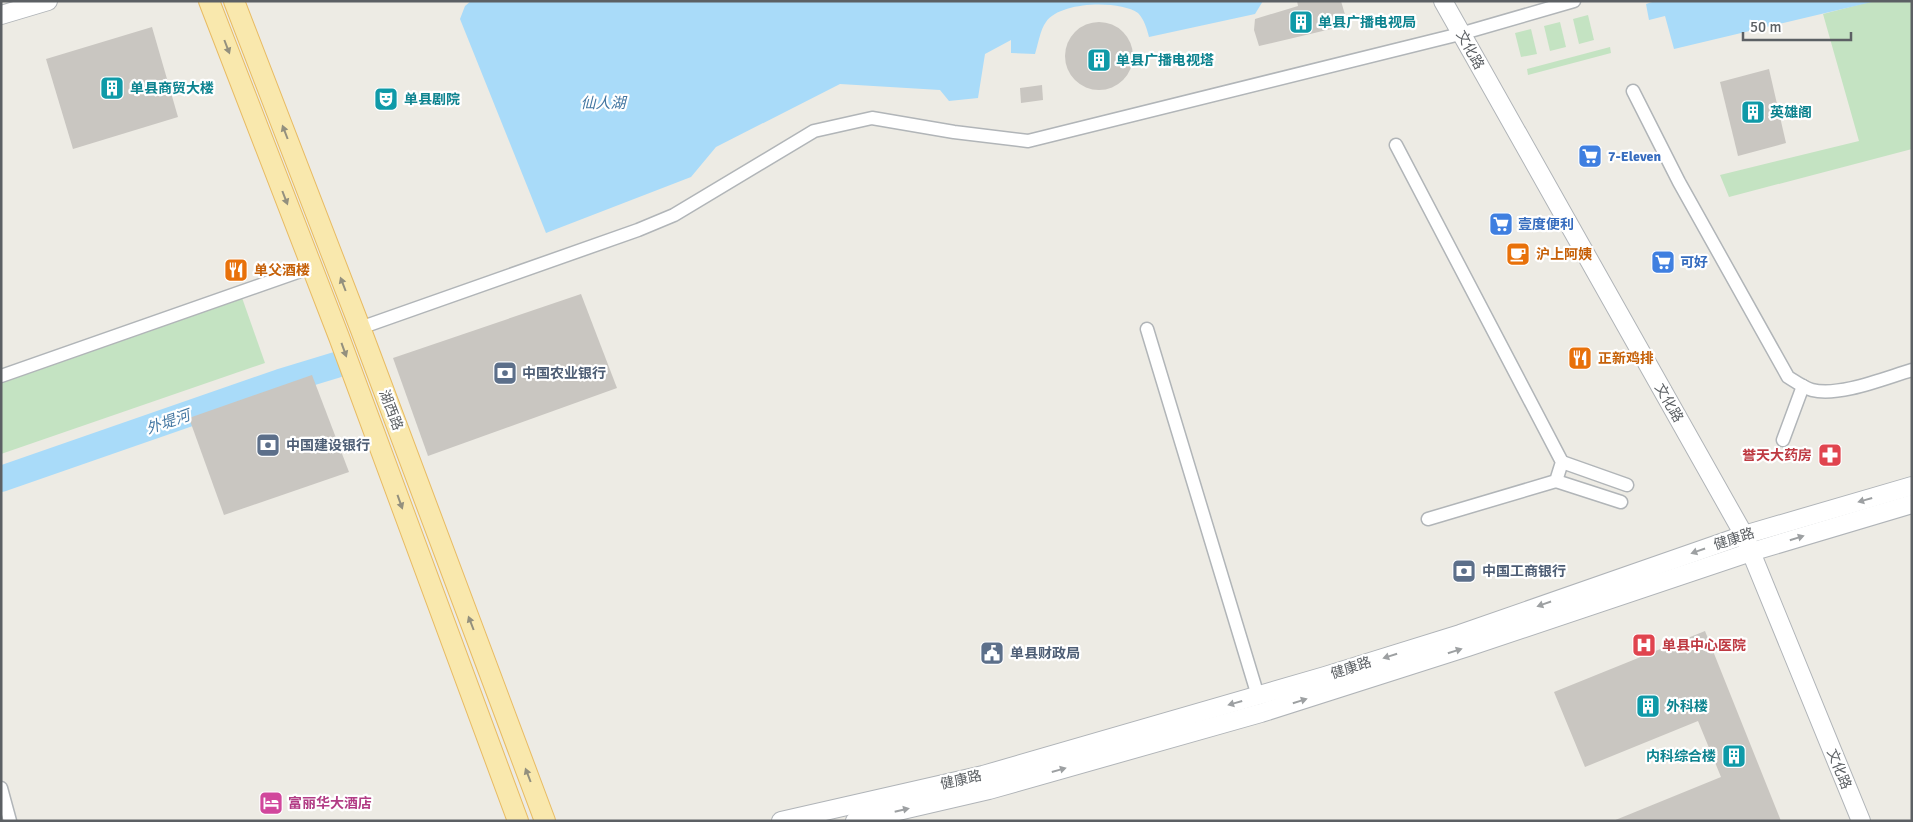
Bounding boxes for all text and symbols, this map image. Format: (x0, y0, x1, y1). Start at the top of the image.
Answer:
building icon: 单县广播电视局 (1288, 9, 1314, 35)
scale bar (1743, 10, 1850, 42)
place label: 单县广播电视局 (1318, 14, 1416, 31)
text: 50 m (1750, 18, 1781, 36)
street label: 文化路 (1452, 28, 1488, 72)
one-way arrow (223, 40, 231, 55)
building icon: 单县广播电视塔 (1086, 47, 1112, 73)
place label: 单县广播电视塔 (1116, 52, 1214, 69)
building icon: 单县商贸大楼 (99, 75, 125, 101)
place label: 单县商贸大楼 (130, 80, 214, 97)
theatre icon: 单县剧院 (373, 86, 399, 112)
place label: 单县剧院 (404, 91, 460, 108)
water label: 仙人湖 (580, 94, 627, 112)
building icon: 英雄阁 (1740, 99, 1766, 125)
place label: 英雄阁 (1770, 104, 1812, 121)
one-way arrow (281, 125, 288, 140)
supermarket icon: 7-Eleven (1577, 143, 1603, 169)
place label: 7-Eleven (1608, 148, 1661, 165)
one-way arrow (282, 191, 289, 206)
supermarket icon: 壹度便利 (1488, 211, 1514, 237)
place label: 壹度便利 (1518, 216, 1574, 233)
cafe icon: 沪上阿姨 (1505, 241, 1531, 267)
place label: 沪上阿姨 (1536, 246, 1592, 263)
supermarket icon: 可好 (1650, 249, 1676, 275)
place label: 可好 (1680, 254, 1708, 271)
restaurant icon: 单父酒楼 (223, 257, 249, 283)
place label: 单父酒楼 (254, 262, 310, 279)
one-way arrow (339, 277, 347, 291)
one-way arrow (340, 343, 348, 358)
restaurant icon: 正新鸡排 (1567, 345, 1593, 371)
place label: 正新鸡排 (1598, 350, 1654, 367)
bank icon: 中国农业银行 (492, 360, 518, 386)
place label: 中国农业银行 (522, 365, 606, 382)
street label: 文化路 (1651, 381, 1687, 425)
street label: 湖西路 (376, 387, 406, 433)
water label: 外堤河 (144, 405, 195, 438)
bank icon: 中国建设银行 (255, 432, 281, 458)
place label: 中国建设银行 (286, 437, 370, 454)
pharmacy icon: 誉天大药房 (1817, 442, 1843, 468)
place label: 誉天大药房 (1742, 447, 1812, 464)
one-way arrow (397, 495, 404, 510)
one-way arrow (1857, 496, 1873, 504)
street label: 健康路 (1711, 524, 1757, 554)
one-way arrow (1790, 533, 1805, 541)
one-way arrow (1690, 547, 1705, 555)
bank icon: 中国工商银行 (1451, 558, 1477, 584)
place label: 中国工商银行 (1482, 563, 1566, 580)
one-way arrow (1537, 601, 1552, 609)
one-way arrow (467, 615, 475, 630)
hospital icon: 单县中心医院 (1631, 632, 1657, 658)
place label: 单县中心医院 (1662, 637, 1746, 654)
public building icon: 单县财政局 (979, 640, 1005, 666)
place label: 单县财政局 (1010, 645, 1080, 662)
one-way arrow (1447, 647, 1462, 655)
one-way arrow (1383, 652, 1398, 660)
street label: 健康路 (1328, 653, 1374, 683)
building icon: 外科楼 (1635, 693, 1661, 719)
one-way arrow (1292, 697, 1307, 704)
place label: 外科楼 (1666, 698, 1708, 715)
one-way arrow (1227, 699, 1242, 707)
building icon: 内科综合楼 (1721, 743, 1747, 769)
street label: 文化路 (1823, 746, 1855, 792)
place label: 内科综合楼 (1646, 748, 1716, 765)
one-way arrow (1052, 765, 1067, 773)
street label: 健康路 (939, 767, 983, 793)
one-way arrow (523, 768, 531, 782)
hotel icon: 富丽华大酒店 (258, 790, 284, 816)
place label: 富丽华大酒店 (288, 795, 372, 812)
one-way arrow (894, 806, 910, 814)

